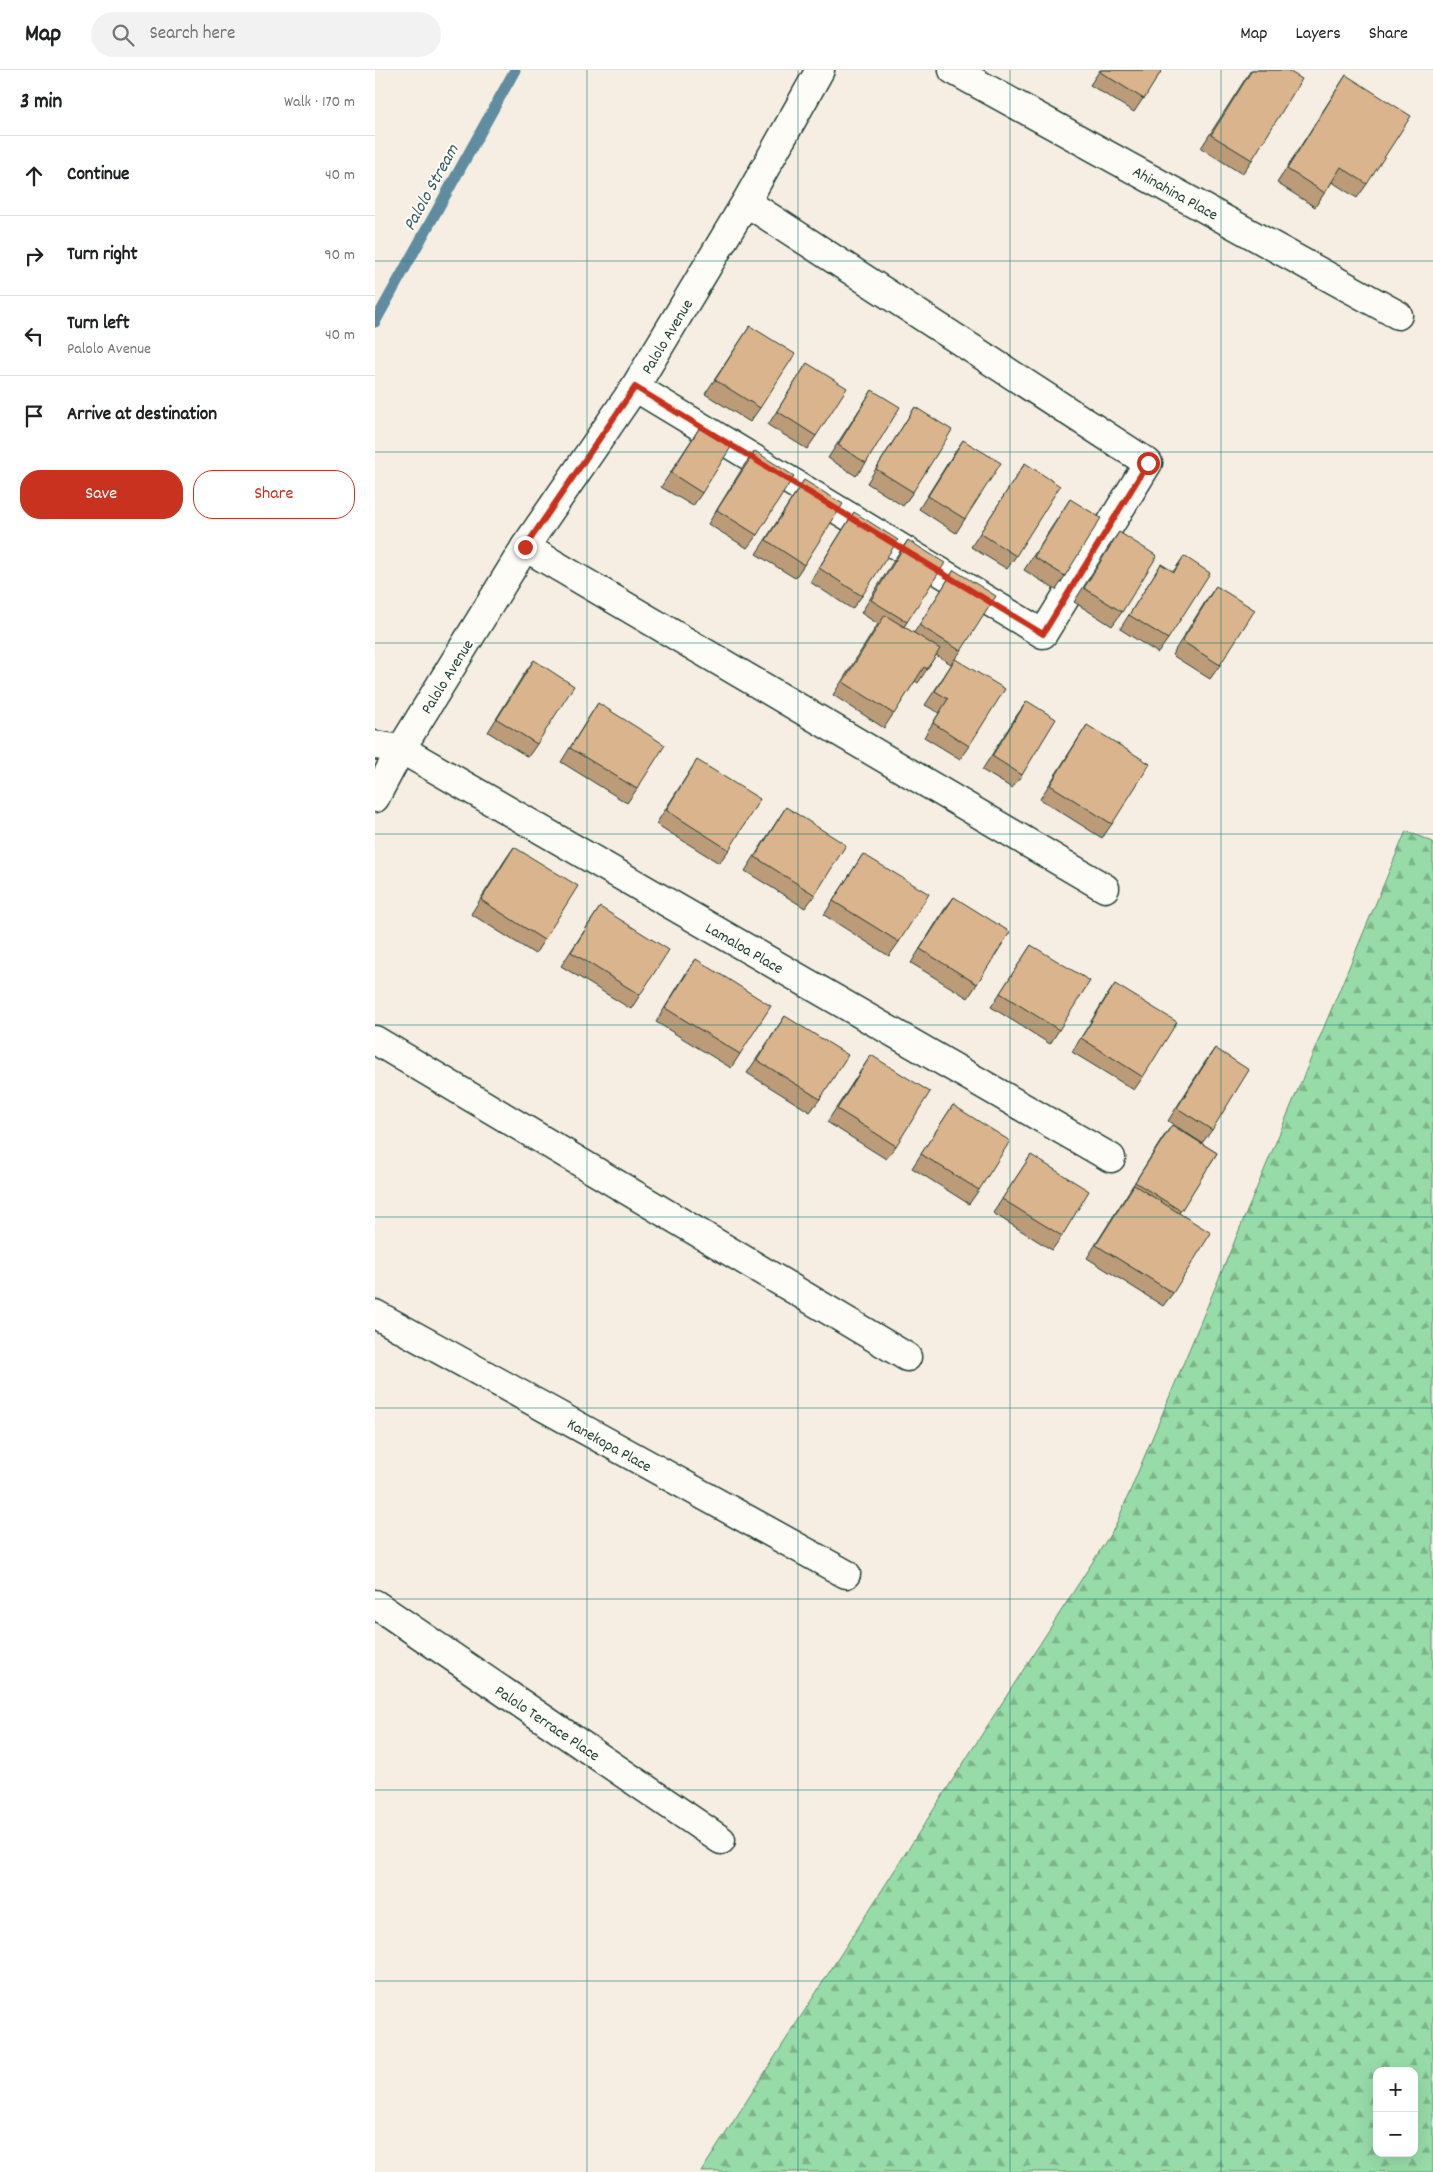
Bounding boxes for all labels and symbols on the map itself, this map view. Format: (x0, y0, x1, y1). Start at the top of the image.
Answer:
water label: Palolo Stream (398, 140, 467, 236)
street label: Ahinahina Place (1128, 161, 1222, 227)
street label: Palolo Avenue (637, 295, 700, 379)
route start (1137, 452, 1160, 475)
route end (514, 536, 537, 559)
street label: Palolo Avenue (416, 636, 480, 719)
street label: Lamaloa Place (700, 918, 787, 981)
street label: Kanekopa Place (562, 1413, 655, 1479)
street label: Palolo Terrace Place (489, 1680, 604, 1768)

